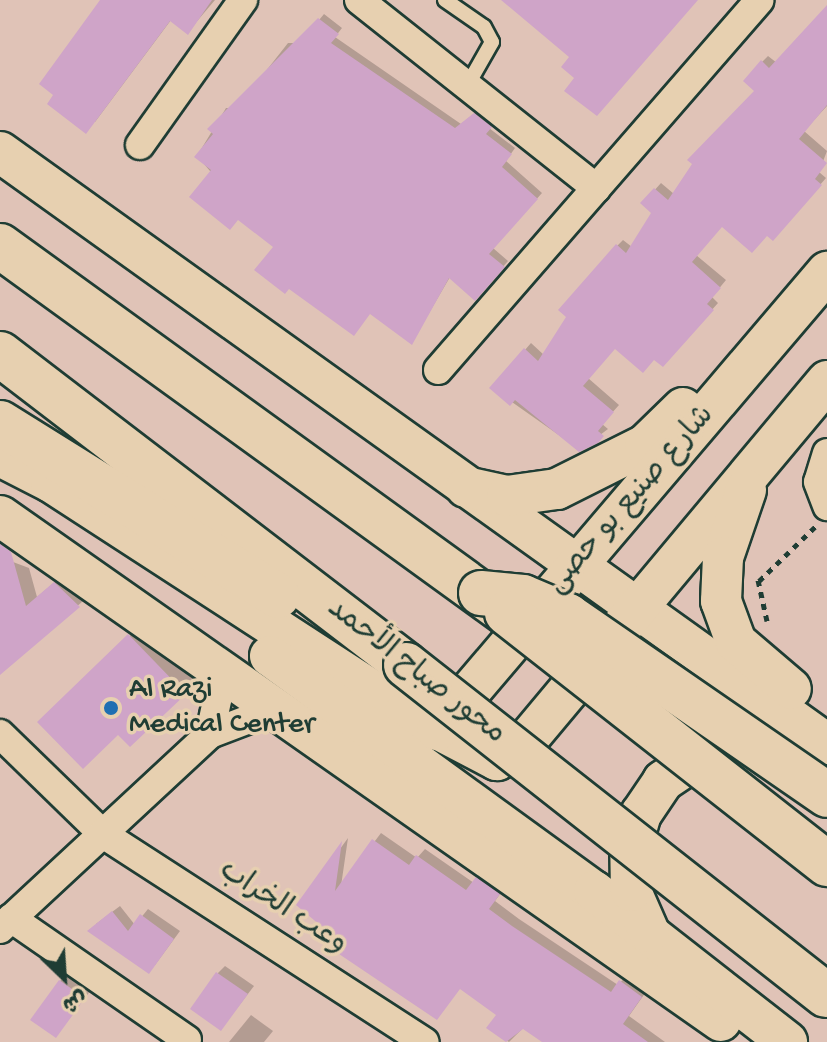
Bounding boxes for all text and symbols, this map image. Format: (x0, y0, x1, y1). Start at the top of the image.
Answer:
street label: شارع صنيع بو حصى (540, 399, 724, 603)
street label: محور صباح الأحمد (319, 592, 511, 754)
place label: Al Razi Medical Center (129, 673, 314, 744)
marker: Al Razi Medical Center (100, 697, 122, 719)
street label: وعب الخراب (211, 854, 353, 964)
north arrow (24, 938, 104, 1018)
text: ش (58, 983, 91, 1017)

